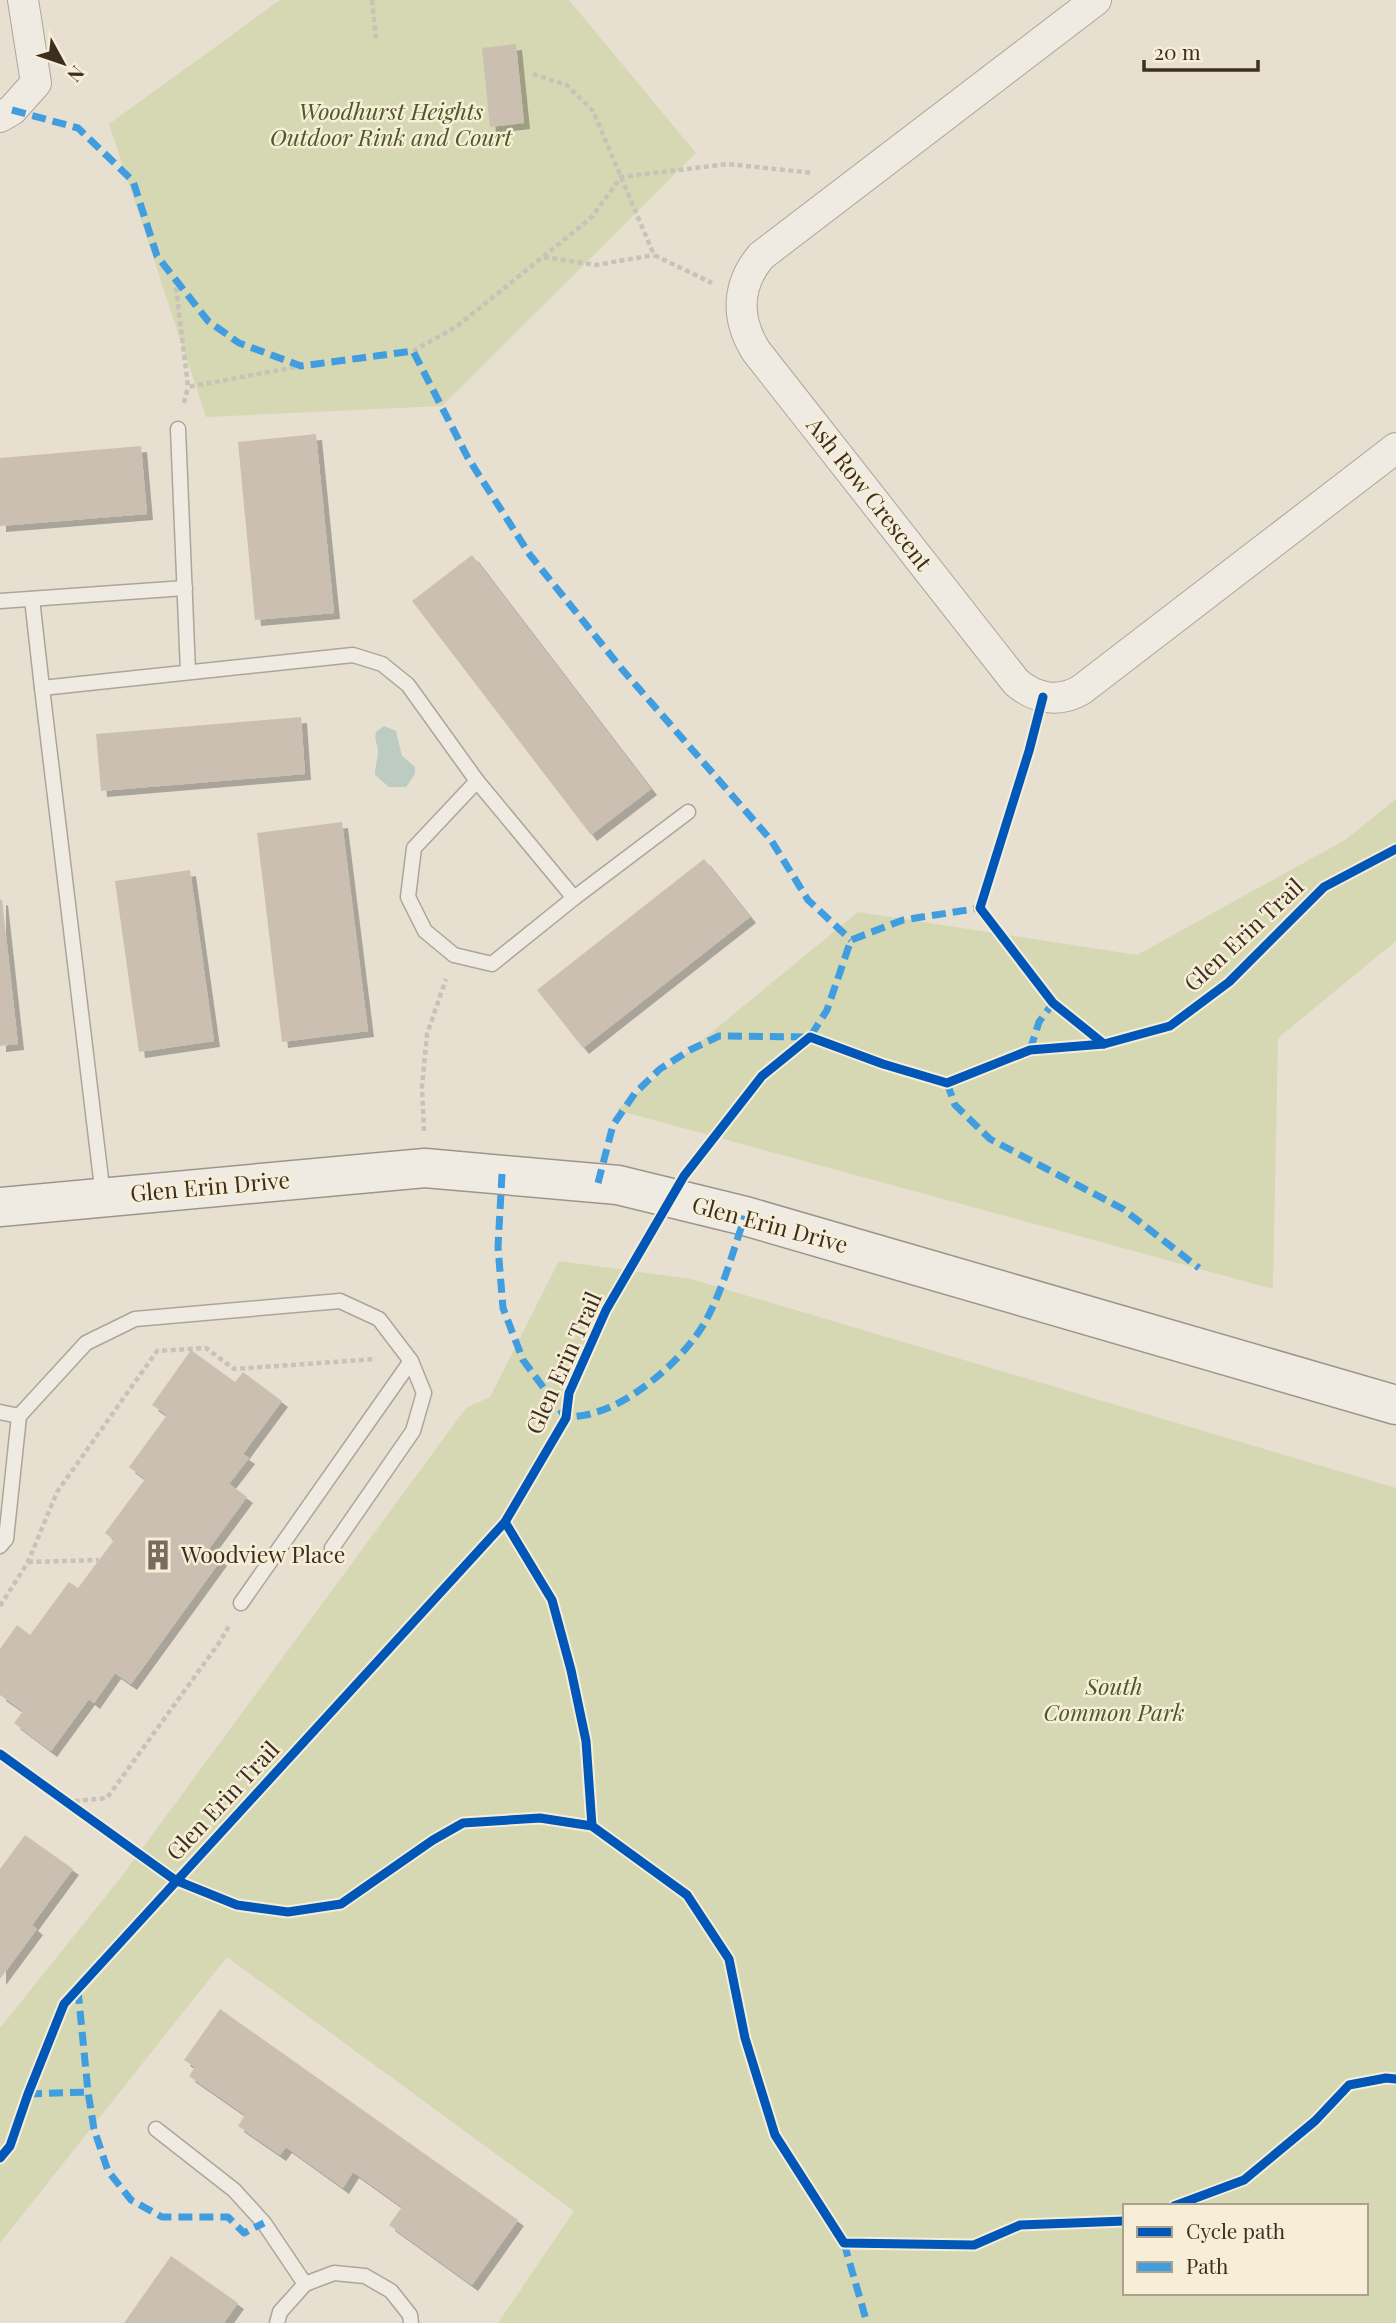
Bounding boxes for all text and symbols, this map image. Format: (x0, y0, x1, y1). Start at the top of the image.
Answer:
north arrow (28, 28, 98, 98)
scale bar (1144, 28, 1258, 72)
text: 20 m (1154, 37, 1201, 65)
text: N (62, 61, 91, 88)
park label: Woodhurst Heights Outdoor Rink and Court (270, 95, 513, 152)
street label: Ash Row Crescent (800, 409, 940, 577)
street label: Glen Erin Trail (1177, 870, 1310, 997)
street label: Glen Erin Drive (129, 1163, 291, 1208)
street label: Glen Erin Drive (689, 1188, 852, 1259)
street label: Glen Erin Trail (517, 1286, 608, 1438)
building icon: Woodview Place (141, 1538, 175, 1572)
place label: Woodview Place (180, 1538, 345, 1569)
park label: South Common Park (1043, 1670, 1185, 1727)
street label: Glen Erin Trail (159, 1733, 286, 1866)
legend (1123, 2204, 1368, 2295)
text: Cycle path (1186, 2216, 1286, 2244)
text: Path (1186, 2251, 1229, 2279)

